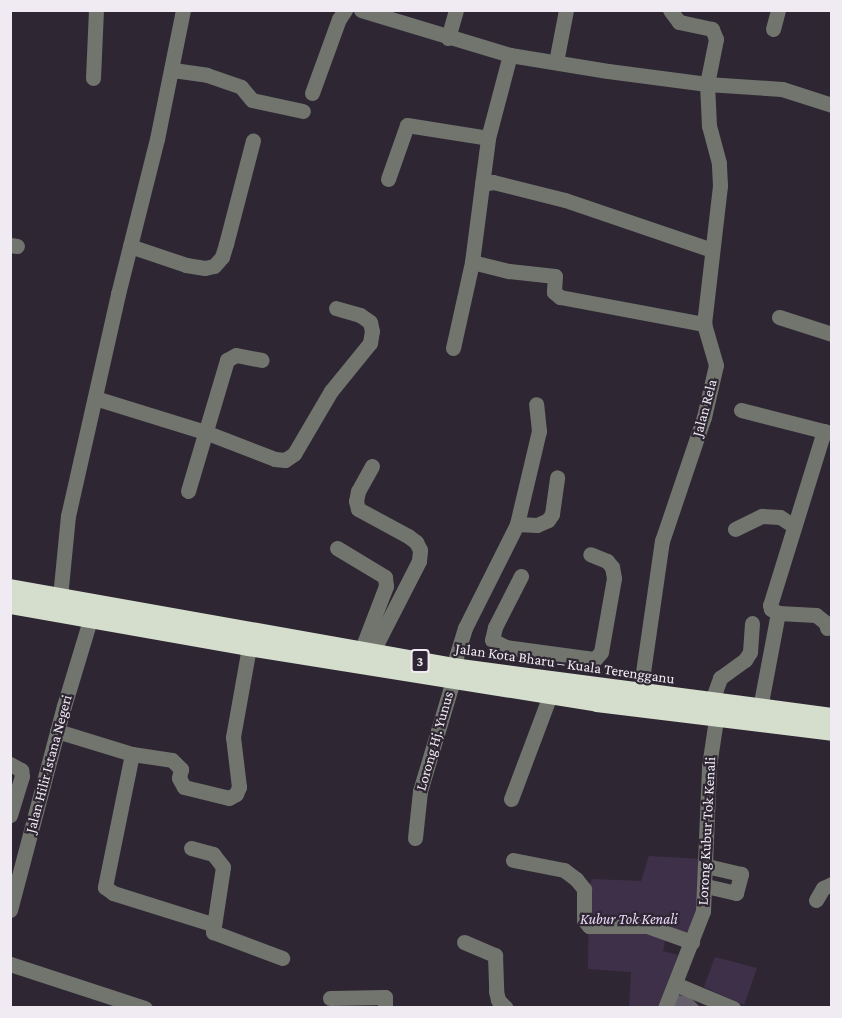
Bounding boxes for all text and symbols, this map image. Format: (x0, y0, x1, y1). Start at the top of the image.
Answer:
street label: Jalan Rela (689, 377, 721, 439)
street label: Jalan Kota Bharu – Kuala Terengganu (454, 640, 676, 688)
road number: 3 (410, 650, 430, 672)
street label: Lorong Hj. Yunus (412, 689, 458, 793)
street label: Jalan Hilir Istana Negeri (22, 693, 76, 835)
street label: Lorong Kubur Tok Kenali (694, 756, 720, 906)
park label: Kubur Tok Kenali (580, 911, 678, 929)

